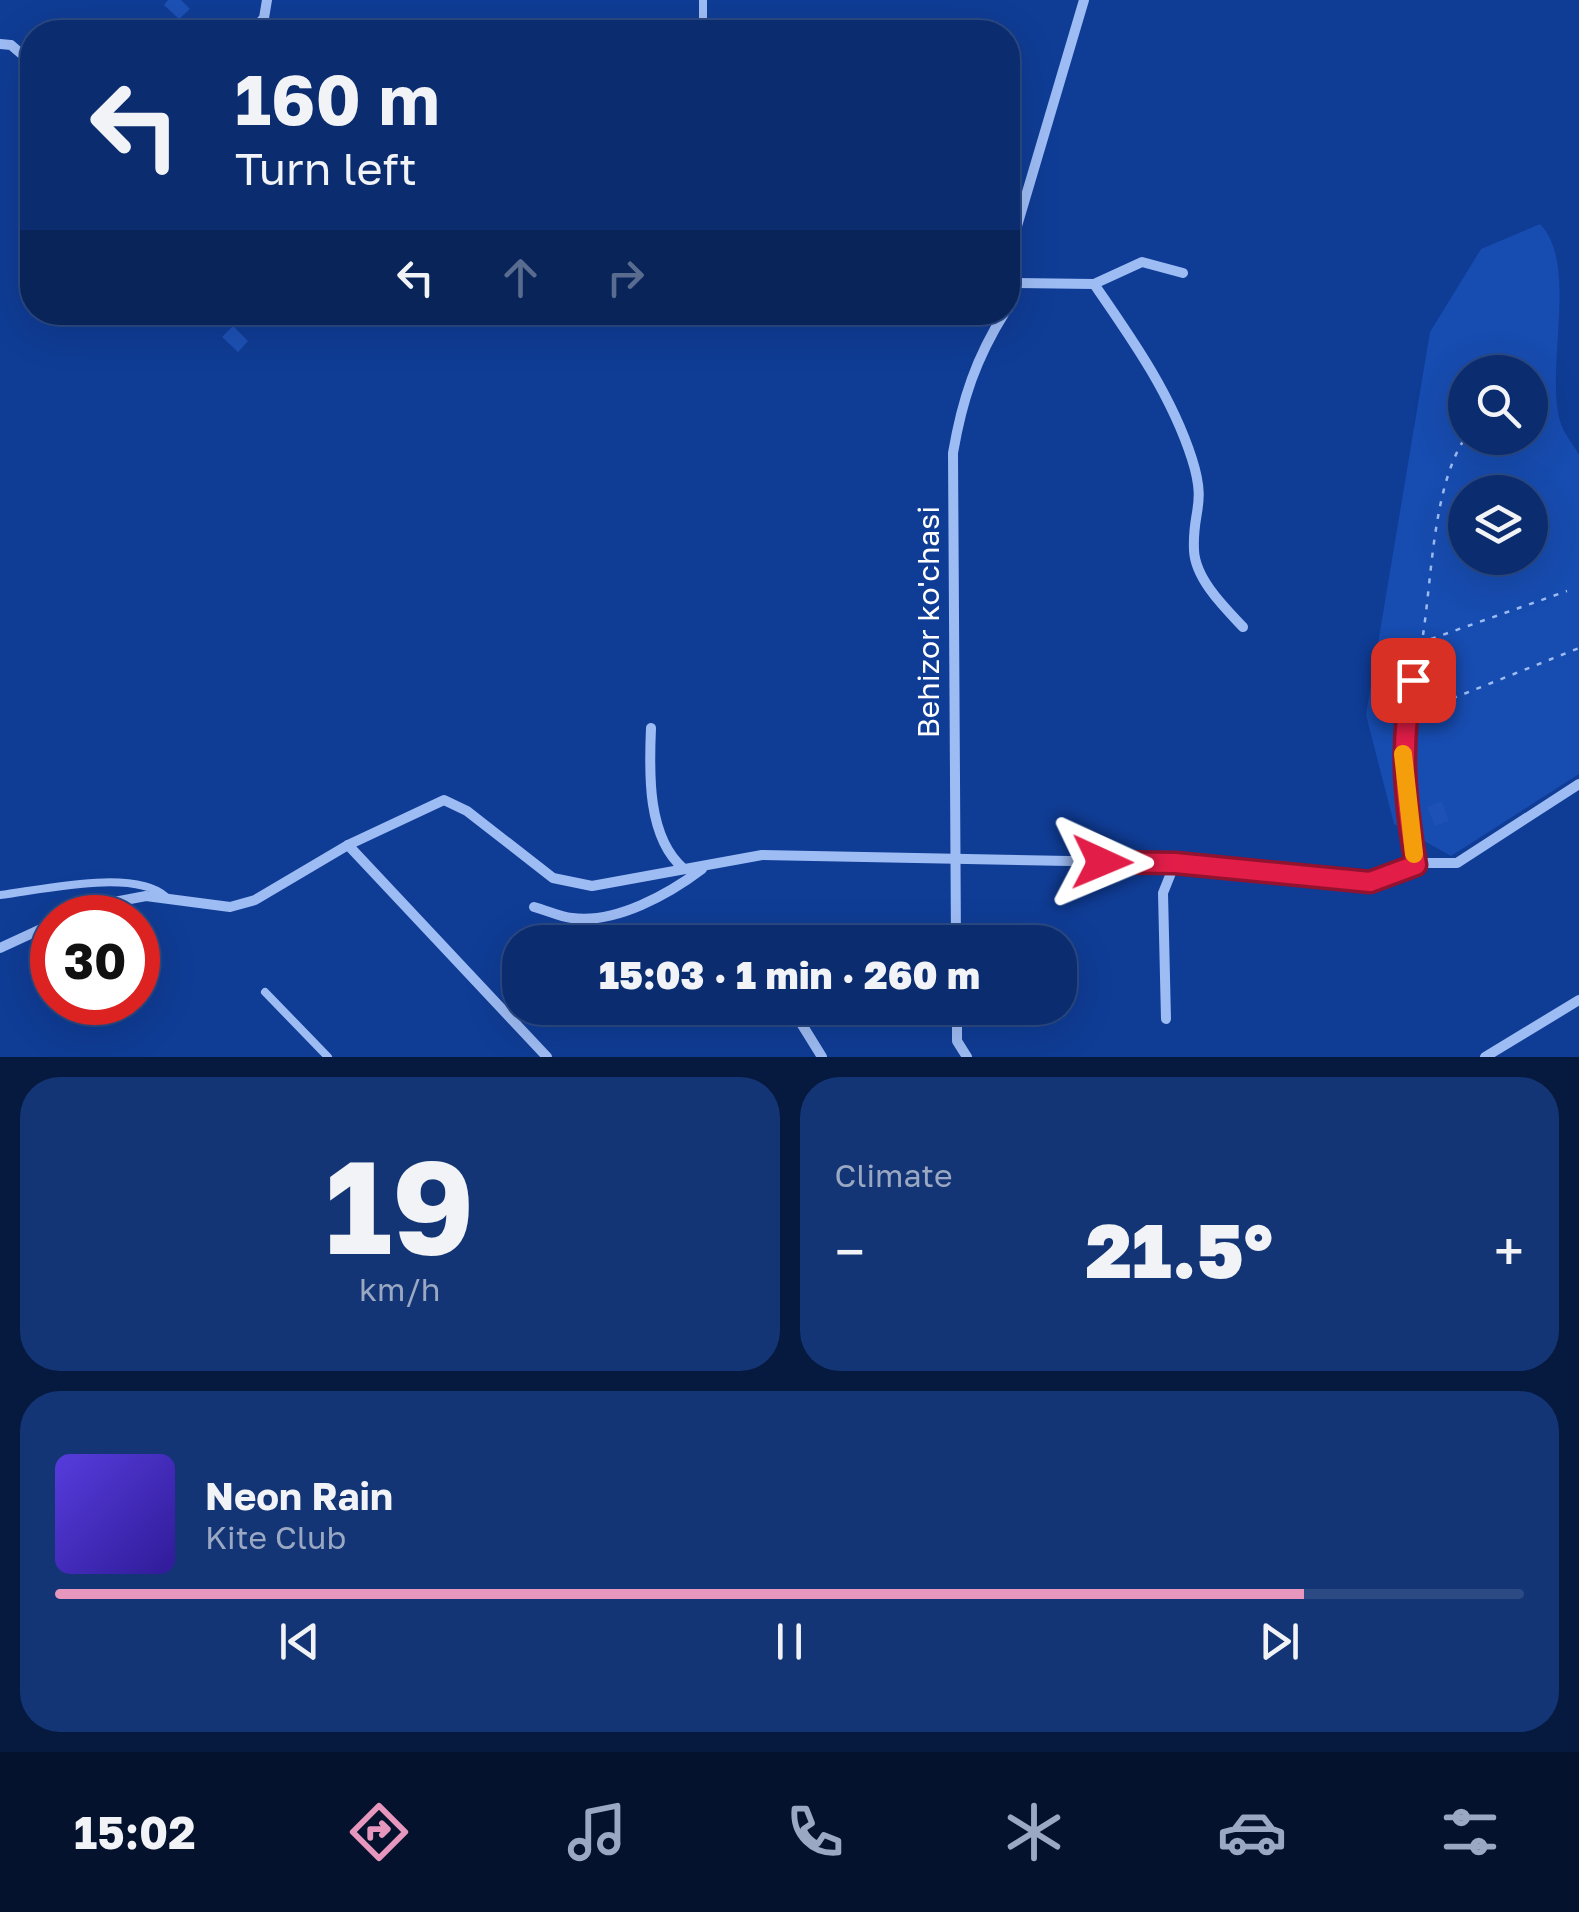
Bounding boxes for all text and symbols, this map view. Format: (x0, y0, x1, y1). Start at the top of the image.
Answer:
text: 160 m (235, 56, 440, 140)
icon: left (70, 60, 200, 190)
text: Turn left (235, 141, 417, 195)
icon: left (388, 250, 443, 305)
icon: ahead (493, 250, 548, 305)
icon: right (598, 250, 653, 305)
map controls (1448, 355, 1548, 575)
button: search (1448, 355, 1548, 455)
button: layers (1448, 475, 1548, 575)
street label: Behizor ko'chasi (910, 506, 946, 738)
pin (1371, 638, 1456, 723)
icon: arrive (1386, 653, 1441, 708)
position arrow (1050, 810, 1154, 914)
speed limit sign: 30 (30, 895, 160, 1025)
text: 15:03 · 1 min · 260 m (599, 952, 980, 997)
text: 19 (325, 1127, 475, 1283)
text: Climate (835, 1156, 953, 1194)
text: 21.5° (1086, 1204, 1273, 1295)
text: − (835, 1218, 865, 1284)
text: + (1494, 1218, 1524, 1284)
text: km/h (359, 1270, 440, 1308)
text: Neon Rain (205, 1473, 393, 1518)
text: Kite Club (205, 1518, 346, 1556)
icon: previous (272, 1614, 327, 1669)
icon: pause (762, 1614, 817, 1669)
icon: next (1252, 1614, 1307, 1669)
icon: directions (344, 1797, 414, 1867)
icon: music (562, 1797, 632, 1867)
icon: phone (780, 1797, 850, 1867)
icon: climate (999, 1797, 1069, 1867)
icon: car (1217, 1797, 1287, 1867)
icon: filters (1435, 1797, 1505, 1867)
text: 15:02 (74, 1805, 196, 1859)

